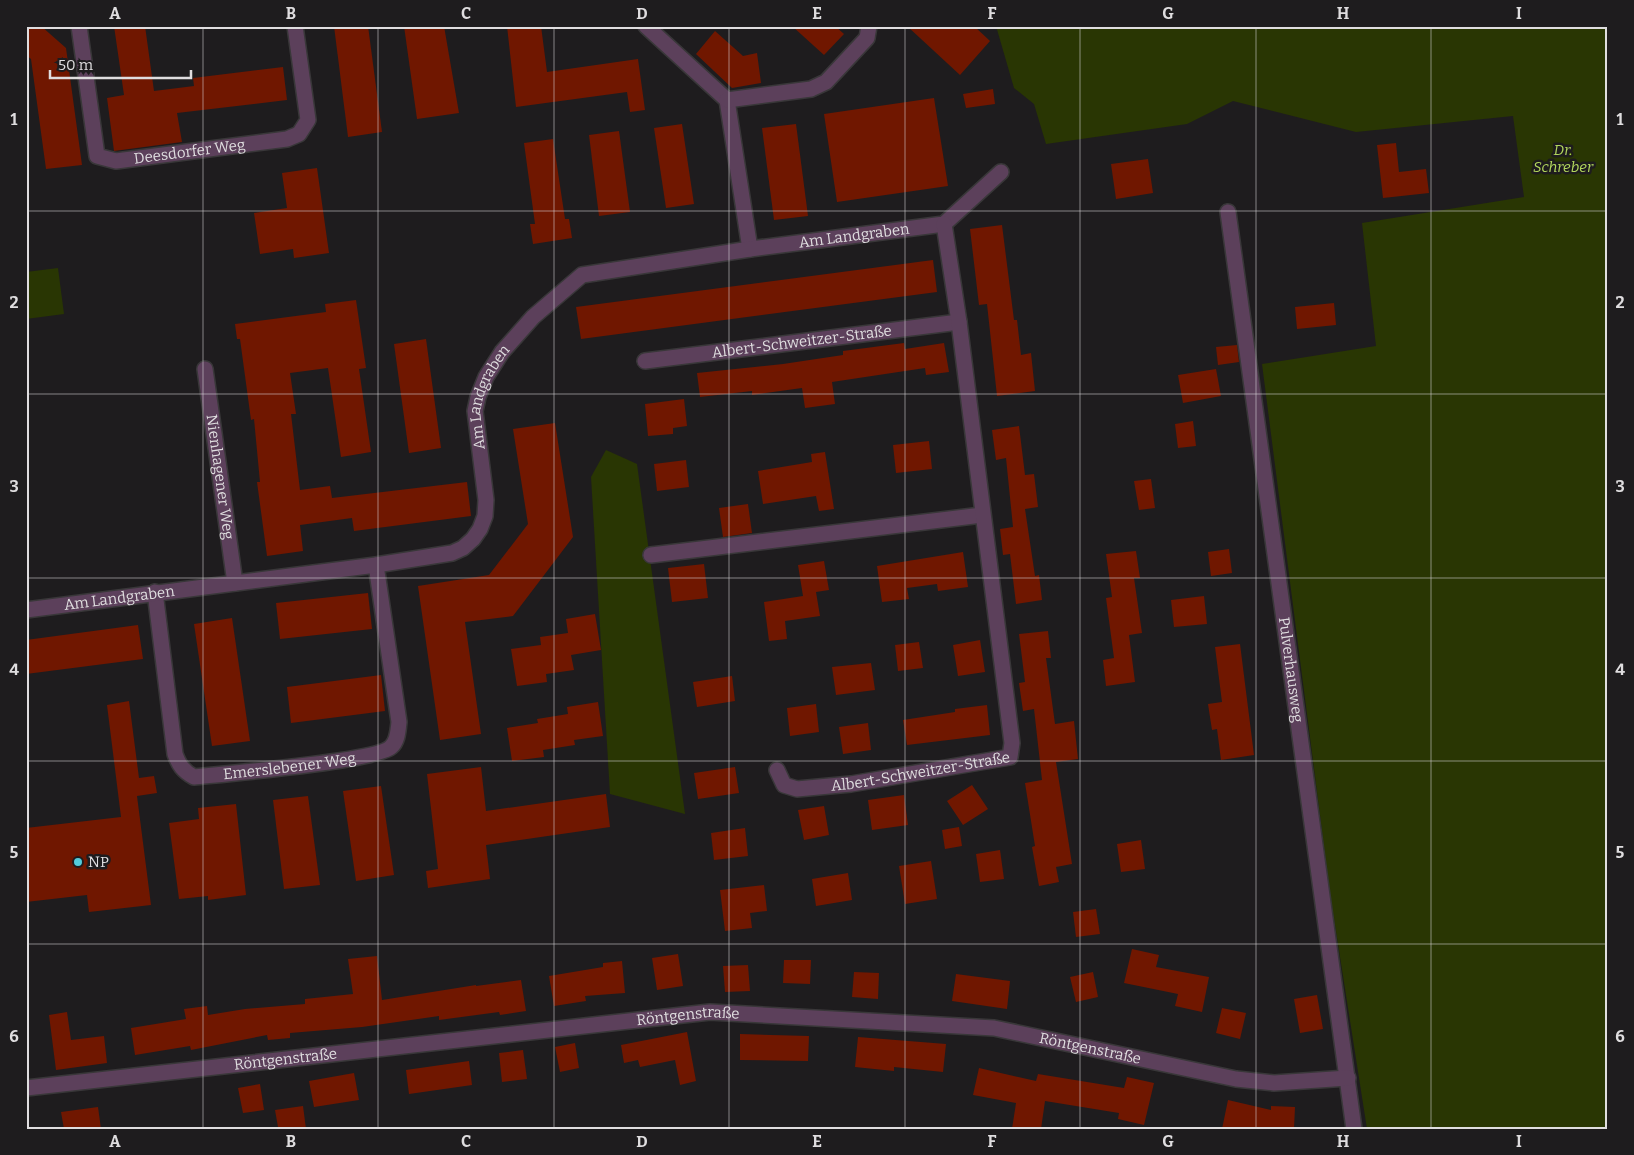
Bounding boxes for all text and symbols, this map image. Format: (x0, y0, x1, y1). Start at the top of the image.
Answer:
text: A (109, 4, 121, 23)
text: B (286, 4, 296, 23)
text: C (461, 4, 471, 23)
text: D (636, 4, 648, 23)
text: E (812, 4, 822, 23)
text: F (988, 4, 997, 23)
text: G (1162, 4, 1174, 23)
text: H (1337, 4, 1350, 23)
text: I (1516, 4, 1522, 23)
scale bar (50, 48, 191, 80)
text: 50 m (58, 56, 94, 74)
text: 1 (11, 110, 18, 129)
text: 1 (1617, 110, 1624, 129)
street label: Deesdorfer Weg (133, 135, 246, 168)
park label: Dr. Schreber (1533, 141, 1594, 176)
street label: Am Landgraben (798, 219, 911, 252)
text: 2 (9, 293, 19, 312)
text: 2 (1615, 293, 1625, 312)
street label: Albert-Schweitzer-Straße (711, 321, 893, 362)
street label: Am Landgraben (466, 340, 514, 451)
street label: Nienhagener Weg (202, 413, 238, 541)
text: 3 (9, 477, 19, 496)
text: 3 (1615, 477, 1625, 496)
street label: Am Landgraben (63, 582, 176, 614)
street label: Pulverhausweg (1275, 616, 1307, 724)
text: 4 (9, 660, 19, 679)
text: 4 (1615, 660, 1625, 679)
street label: Albert-Schweitzer-Straße (830, 748, 1011, 795)
street label: Emerslebener Weg (222, 749, 357, 783)
text: 5 (10, 843, 19, 862)
text: 5 (1616, 843, 1625, 862)
place label: NP (88, 853, 109, 871)
marker: NP (72, 856, 84, 868)
street label: Röntgenstraße (635, 1003, 740, 1029)
text: 6 (9, 1027, 19, 1046)
text: 6 (1615, 1027, 1625, 1046)
street label: Röntgenstraße (1038, 1029, 1143, 1068)
street label: Röntgenstraße (233, 1045, 338, 1074)
text: A (109, 1132, 121, 1151)
text: B (286, 1132, 296, 1151)
text: C (461, 1132, 471, 1151)
text: D (636, 1132, 648, 1151)
text: E (812, 1132, 822, 1151)
text: F (988, 1132, 997, 1151)
text: G (1162, 1132, 1174, 1151)
text: H (1337, 1132, 1350, 1151)
text: I (1516, 1132, 1522, 1151)

